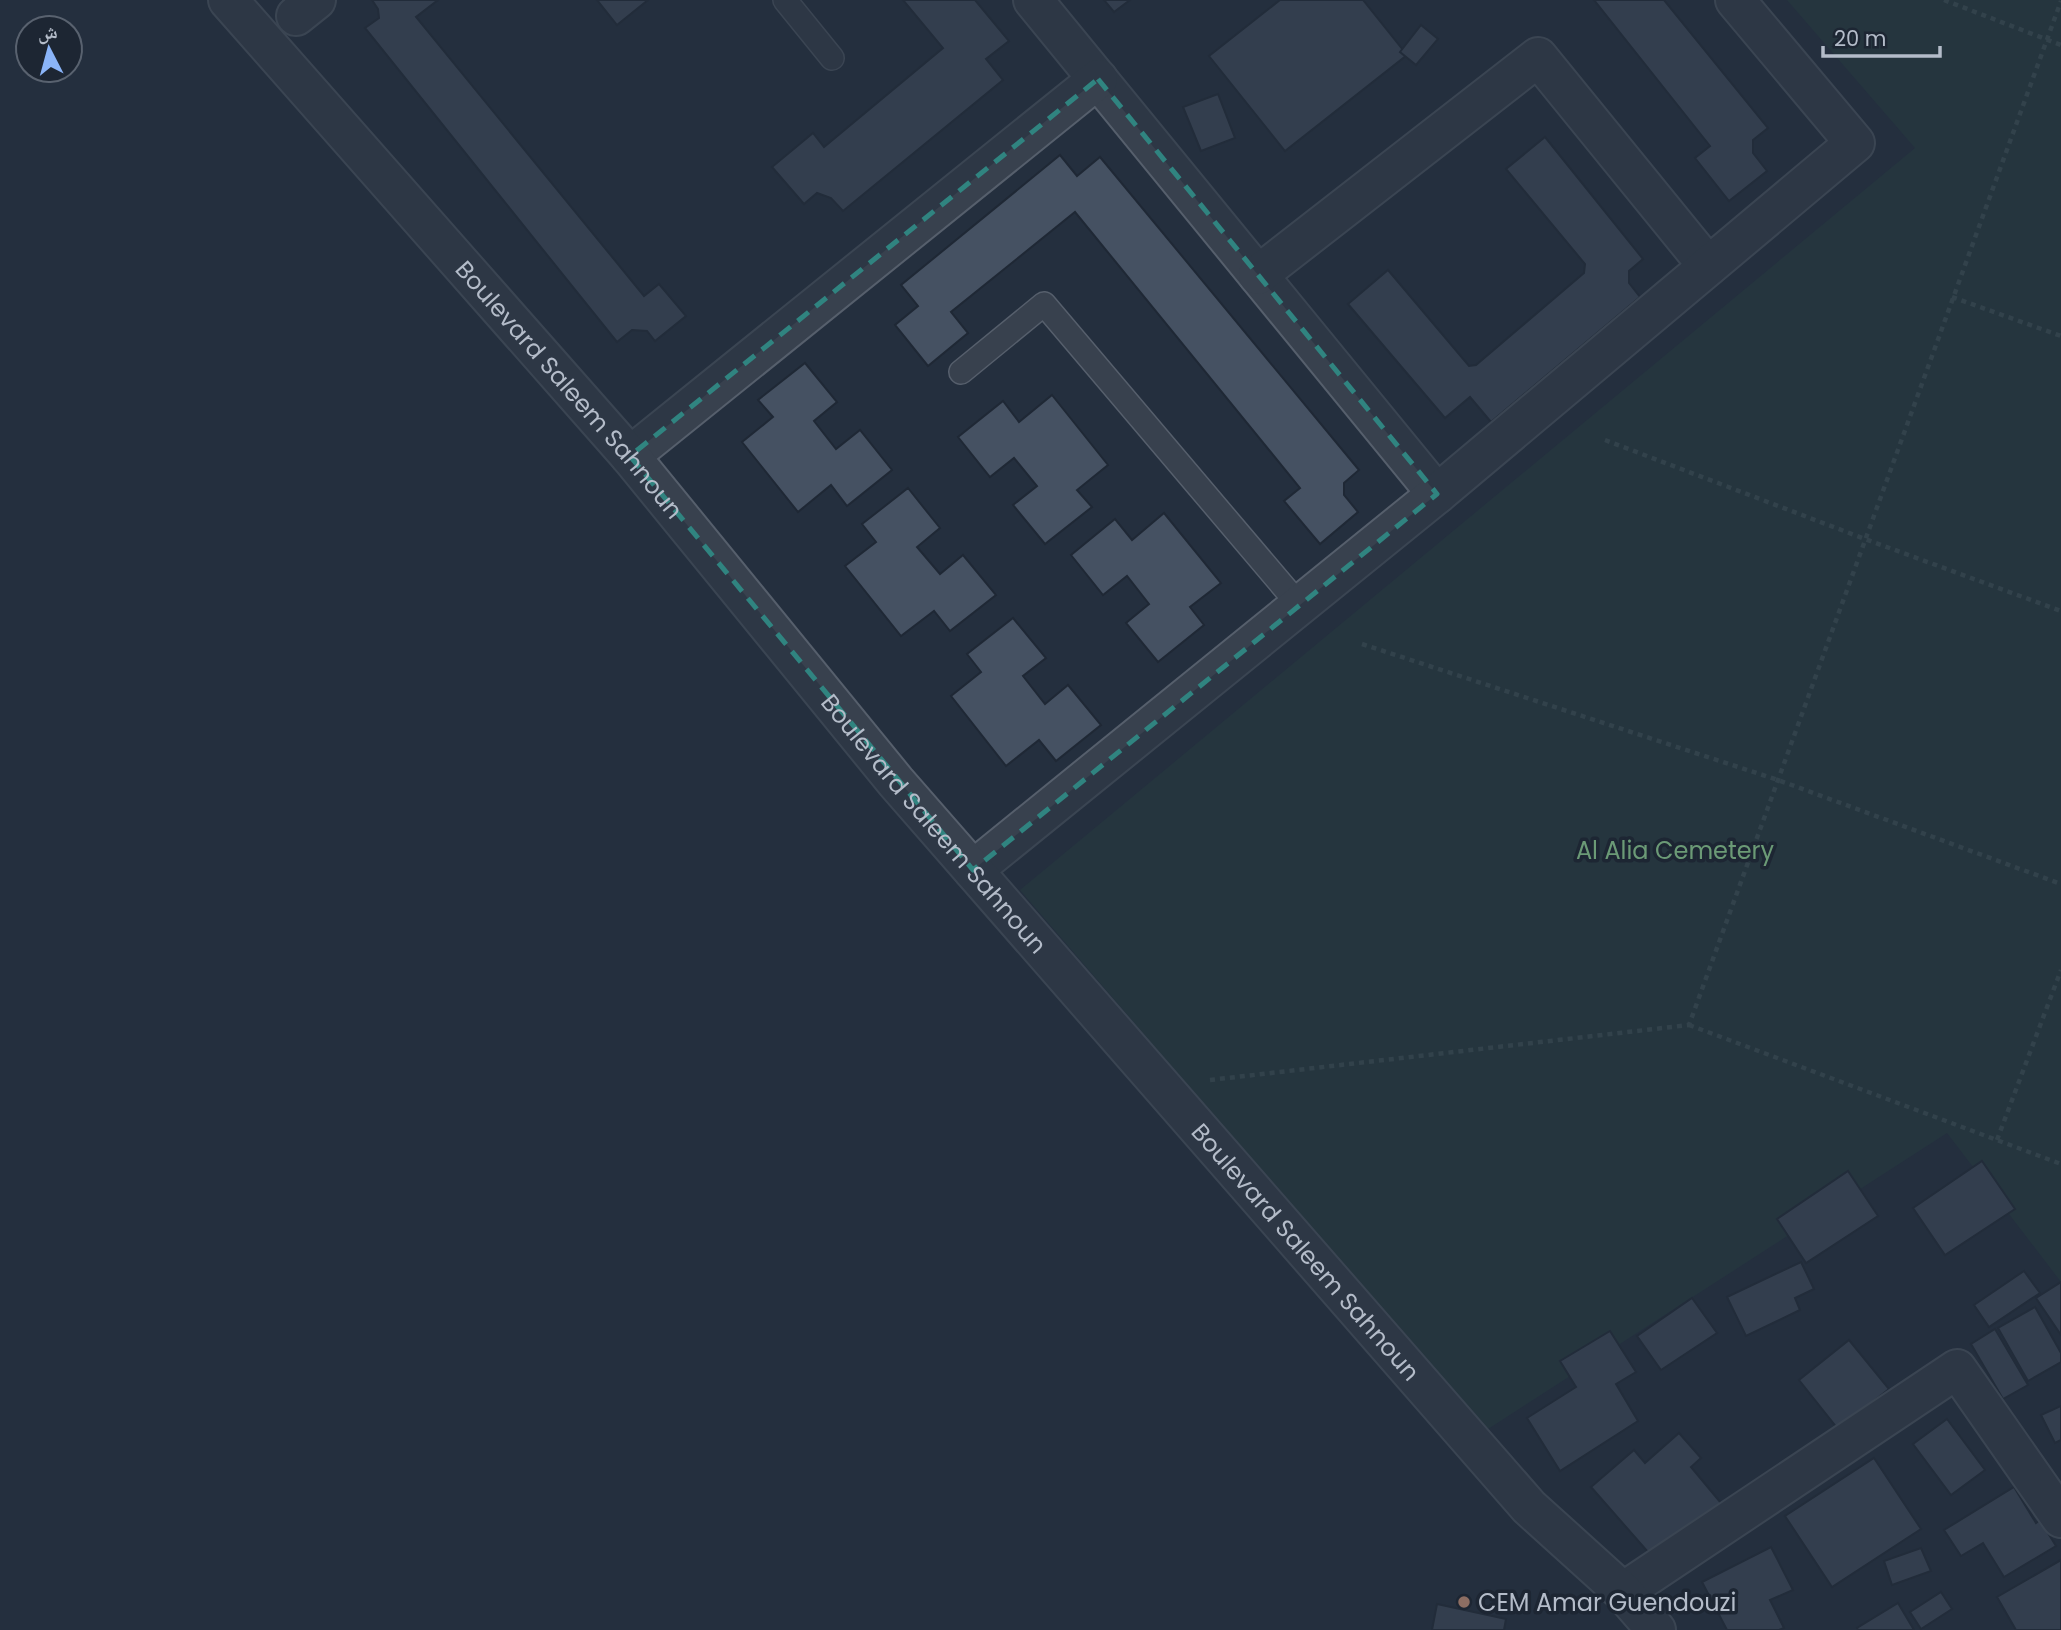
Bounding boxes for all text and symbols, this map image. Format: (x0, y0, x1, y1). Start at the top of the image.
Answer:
north arrow (14, 14, 84, 84)
scale bar (1823, 14, 1940, 58)
text: ش (36, 18, 59, 47)
text: 20 m (1834, 24, 1887, 53)
street label: Boulevard Saleem Sahnoun (448, 253, 691, 525)
street label: Boulevard Saleem Sahnoun (814, 687, 1055, 960)
park label: Al Alia Cemetery (1576, 834, 1775, 867)
street label: Boulevard Saleem Sahnoun (1184, 1116, 1428, 1387)
place label: CEM Amar Guendouzi (1478, 1586, 1736, 1619)
marker: CEM Amar Guendouzi (1456, 1594, 1472, 1610)

